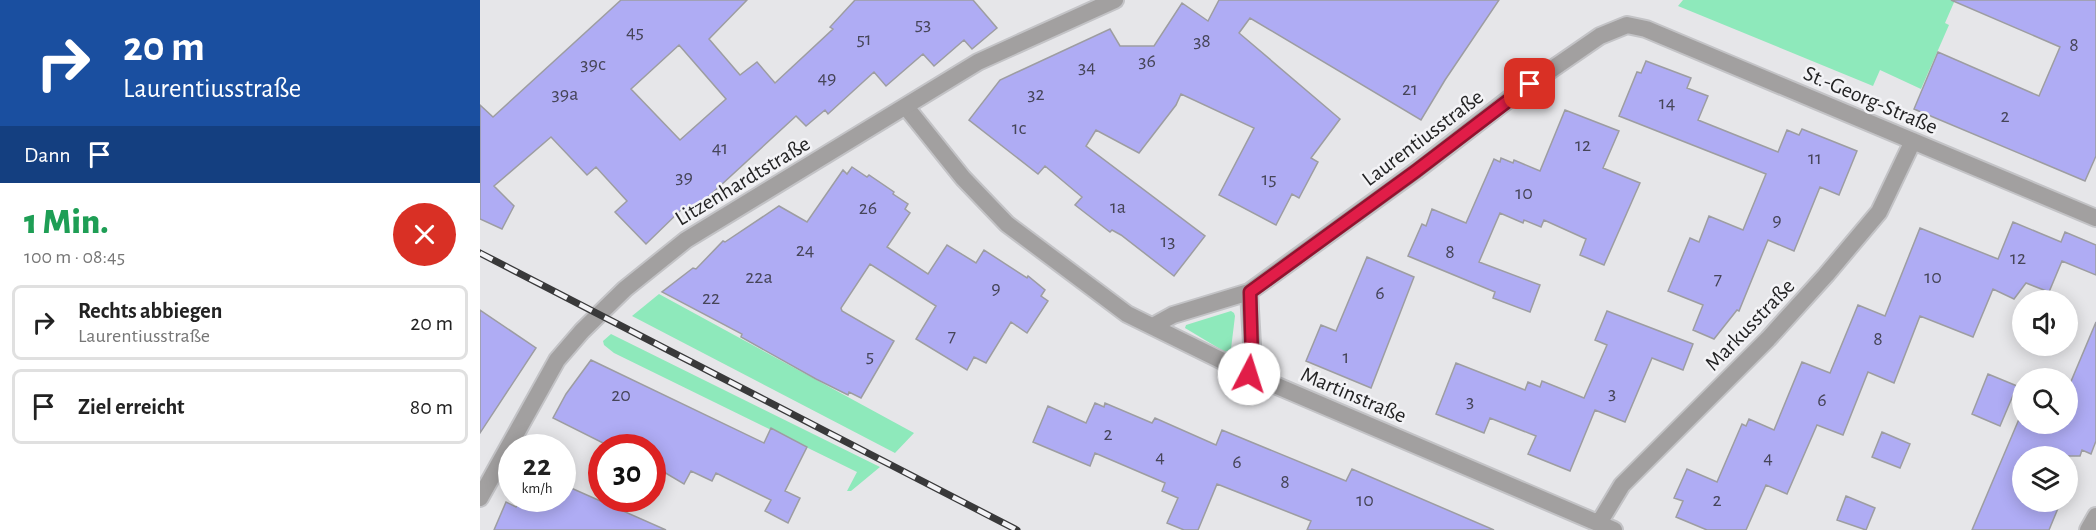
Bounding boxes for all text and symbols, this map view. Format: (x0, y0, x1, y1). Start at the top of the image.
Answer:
house number: 53 (915, 14, 931, 34)
house number: 45 (626, 22, 644, 42)
icon: right (24, 24, 102, 102)
text: 20 m (123, 26, 205, 68)
house number: 51 (856, 29, 872, 49)
house number: 38 (1193, 31, 1211, 51)
house number: 8 (2069, 35, 2079, 55)
house number: 36 (1138, 51, 1156, 71)
house number: 39c (580, 54, 606, 74)
house number: 34 (1078, 57, 1096, 77)
pin (1504, 58, 1555, 109)
street label: St.-Georg-Straße (1800, 62, 1941, 138)
icon: arrive (1513, 67, 1546, 100)
house number: 49 (817, 68, 837, 88)
text: Laurentiusstraße (123, 75, 301, 102)
house number: 21 (1402, 79, 1418, 99)
house number: 39a (552, 84, 578, 104)
house number: 32 (1027, 84, 1045, 104)
street label: Laurentiusstraße (1358, 85, 1487, 190)
house number: 14 (1659, 93, 1675, 113)
house number: 2 (2000, 106, 2010, 126)
house number: 1c (1012, 118, 1027, 138)
street label: Litzenhardtstraße (671, 132, 814, 230)
house number: 12 (1575, 135, 1591, 155)
icon: arrive (83, 138, 116, 171)
house number: 41 (712, 138, 728, 158)
text: Dann (24, 144, 71, 166)
house number: 11 (1808, 148, 1822, 168)
house number: 39 (675, 167, 693, 187)
house number: 15 (1261, 169, 1277, 189)
house number: 10 (1515, 183, 1533, 203)
house number: 1a (1110, 197, 1126, 217)
house number: 26 (859, 198, 877, 218)
button: close (393, 203, 456, 266)
text: 1 Min. (24, 204, 109, 240)
house number: 9 (1772, 210, 1782, 230)
house number: 13 (1160, 231, 1176, 251)
house number: 24 (796, 240, 814, 260)
house number: 8 (1445, 242, 1455, 262)
text: 100 m · 08:45 (24, 247, 125, 267)
house number: 12 (2010, 248, 2026, 268)
house number: 22a (745, 267, 773, 287)
house number: 10 (1924, 267, 1942, 287)
house number: 7 (1714, 269, 1722, 289)
street label: Markusstraße (1701, 275, 1799, 375)
house number: 9 (991, 278, 1001, 298)
house number: 6 (1375, 283, 1385, 303)
house number: 22 (702, 288, 720, 308)
map controls (2012, 290, 2078, 512)
button: sound (2012, 290, 2078, 356)
text: Rechts abbiegen (78, 300, 222, 322)
icon: right (27, 306, 60, 339)
text: 20 m (410, 312, 453, 334)
text: Laurentiusstraße (78, 326, 210, 346)
house number: 7 (948, 326, 956, 346)
house number: 8 (1873, 329, 1883, 349)
position arrow (1217, 342, 1281, 406)
house number: 5 (866, 346, 874, 366)
house number: 1 (1343, 347, 1349, 367)
street label: Martinstraße (1298, 363, 1410, 427)
button: search (2012, 368, 2078, 434)
house number: 3 (1608, 383, 1616, 403)
house number: 20 (611, 385, 631, 405)
icon: arrive (27, 390, 60, 423)
house number: 6 (1817, 390, 1827, 410)
house number: 3 (1466, 391, 1474, 411)
text: Ziel erreicht (78, 396, 185, 418)
text: 80 m (410, 396, 453, 418)
house number: 2 (1103, 424, 1113, 444)
speed limit sign: 30 (588, 434, 666, 512)
button: layers (2012, 446, 2078, 512)
house number: 4 (1155, 447, 1165, 467)
house number: 4 (1763, 448, 1773, 468)
text: 22 (523, 451, 551, 481)
house number: 6 (1232, 452, 1242, 472)
house number: 8 (1280, 472, 1290, 492)
text: km/h (522, 481, 552, 496)
house number: 10 (1356, 490, 1374, 510)
house number: 2 (1712, 490, 1722, 510)

